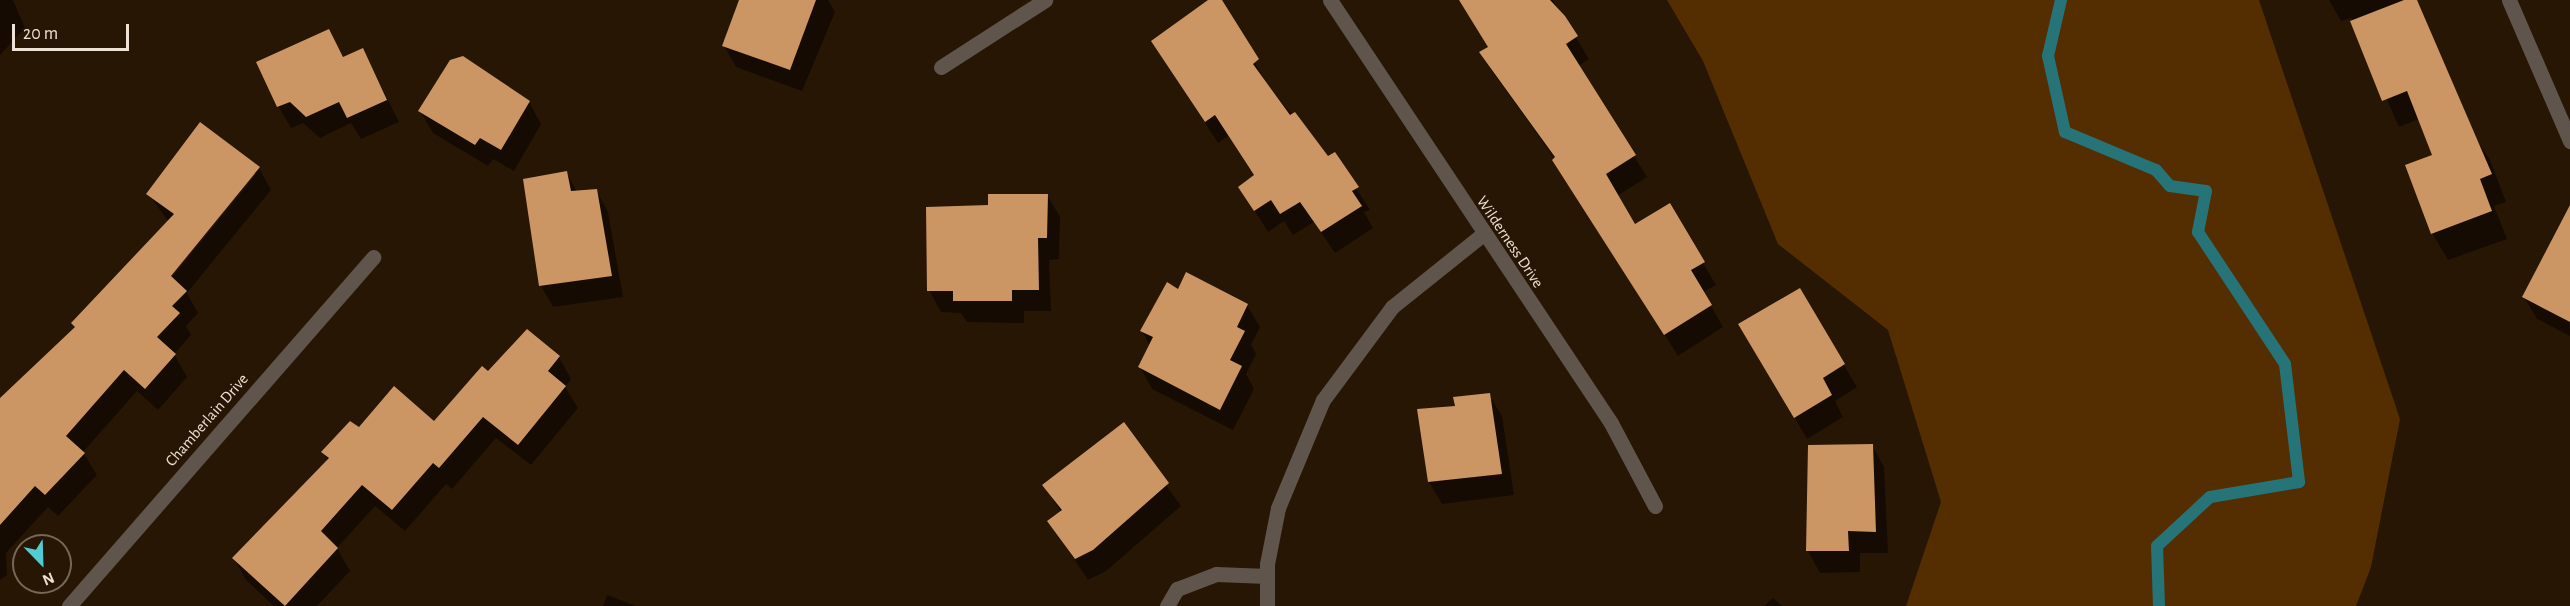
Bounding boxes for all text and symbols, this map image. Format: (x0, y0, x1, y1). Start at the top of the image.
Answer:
scale bar (15, 12, 132, 50)
text: 20 m (23, 25, 58, 43)
street label: Wilderness Drive (1472, 193, 1548, 291)
street label: Chamberlain Drive (161, 370, 253, 470)
north arrow (12, 534, 72, 594)
text: N (40, 569, 56, 588)

